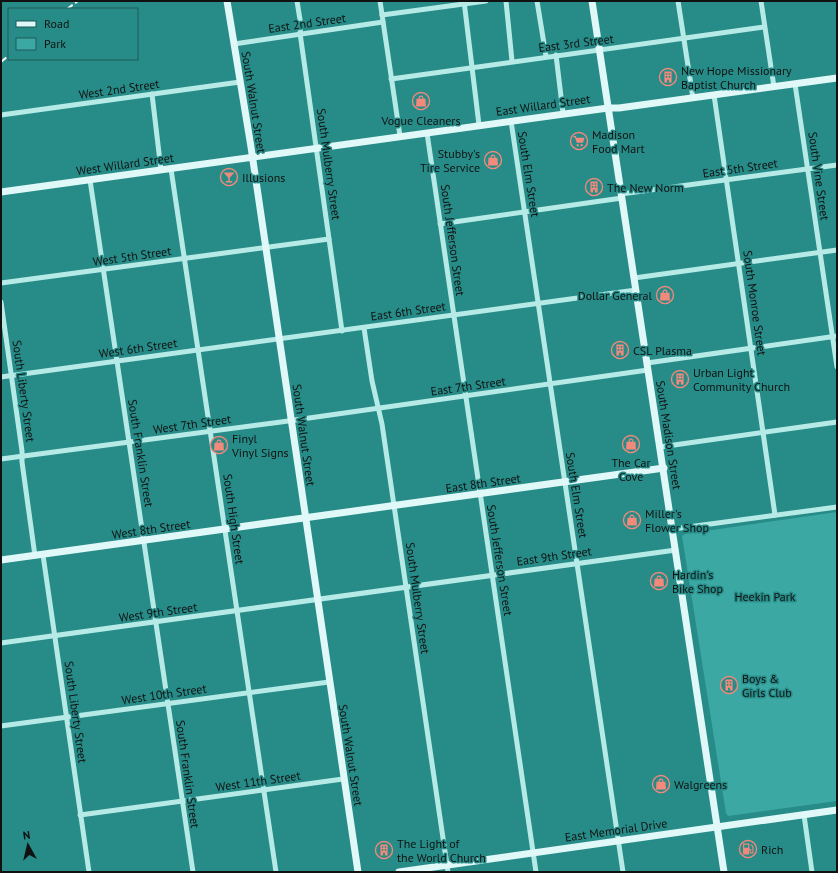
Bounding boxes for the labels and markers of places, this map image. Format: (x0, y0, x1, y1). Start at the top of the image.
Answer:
place label: New Hope Missionary Baptist Church (681, 63, 792, 92)
building icon: New Hope Missionary Baptist Church (658, 67, 678, 87)
shop icon: Vogue Cleaners (411, 91, 431, 111)
place label: Vogue Cleaners (381, 113, 460, 128)
place label: Madison Food Mart (592, 127, 645, 156)
supermarket icon: Madison Food Mart (569, 131, 589, 151)
place label: Stubby's Tire Service (420, 146, 480, 175)
shop icon: Stubby's Tire Service (483, 150, 503, 170)
bar icon: Illusions (219, 167, 239, 187)
place label: Illusions (242, 170, 285, 185)
building icon: The New Norm (584, 177, 604, 197)
place label: The New Norm (607, 180, 684, 195)
shop icon: Dollar General (655, 285, 675, 305)
place label: Dollar General (578, 288, 652, 303)
building icon: CSL Plasma (610, 340, 630, 360)
place label: CSL Plasma (633, 343, 692, 358)
place label: Urban Light Community Church (693, 365, 790, 394)
building icon: Urban Light Community Church (670, 369, 690, 389)
place label: Finyl Vinyl Signs (231, 431, 289, 460)
shop icon: The Car Cove (621, 434, 641, 454)
shop icon: Finyl Vinyl Signs (209, 435, 229, 455)
place label: The Car Cove (611, 455, 651, 484)
place label: Miller's Flower Shop (645, 506, 709, 535)
shop icon: Miller's Flower Shop (622, 510, 642, 530)
place label: Hardin's Bike Shop (672, 567, 723, 596)
shop icon: Hardin's Bike Shop (649, 571, 669, 591)
place label: Boys & Girls Club (742, 671, 792, 700)
building icon: Boys & Girls Club (719, 675, 739, 695)
shop icon: Walgreens (651, 774, 671, 794)
place label: Walgreens (674, 777, 727, 792)
place label: The Light of the World Church (397, 836, 486, 865)
fuel station icon: Rich (738, 839, 758, 859)
building icon: The Light of the World Church (374, 840, 394, 860)
place label: Rich (761, 842, 783, 857)

